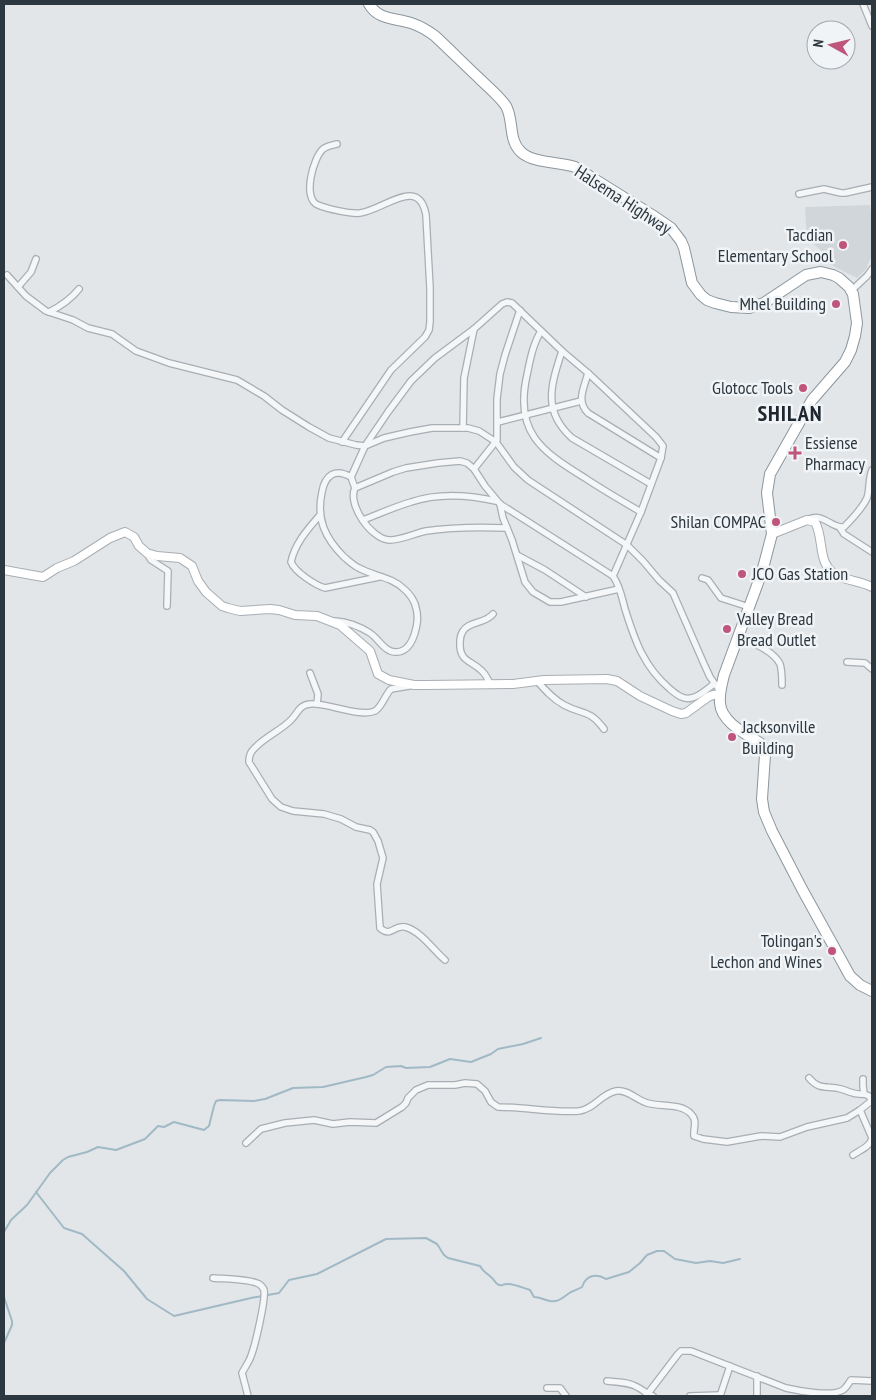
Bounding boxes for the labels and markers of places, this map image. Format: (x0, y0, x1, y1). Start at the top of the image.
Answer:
place label: Tacdian Elementary School (718, 223, 834, 267)
marker: Tacdian Elementary School (837, 239, 849, 251)
place label: Mhel Building (739, 292, 826, 315)
marker: Mhel Building (830, 298, 842, 310)
place label: Glotocc Tools (712, 376, 793, 399)
marker: Glotocc Tools (797, 382, 809, 394)
place label: Essiense Pharmacy (805, 431, 865, 475)
marker: Essiense Pharmacy (789, 447, 801, 459)
place label: Shilan COMPAC (671, 510, 766, 533)
marker: Shilan COMPAC (770, 516, 782, 528)
place label: JCO Gas Station (751, 562, 848, 585)
marker: JCO Gas Station (736, 568, 748, 580)
place label: Valley Bread Bread Outlet (736, 607, 816, 651)
marker: Valley Bread Bread Outlet (721, 623, 733, 635)
place label: Jacksonville Building (741, 715, 815, 759)
marker: Jacksonville Building (726, 731, 738, 743)
place label: Tolingan's Lechon and Wines (710, 929, 822, 973)
marker: Tolingan's Lechon and Wines (826, 945, 838, 957)

